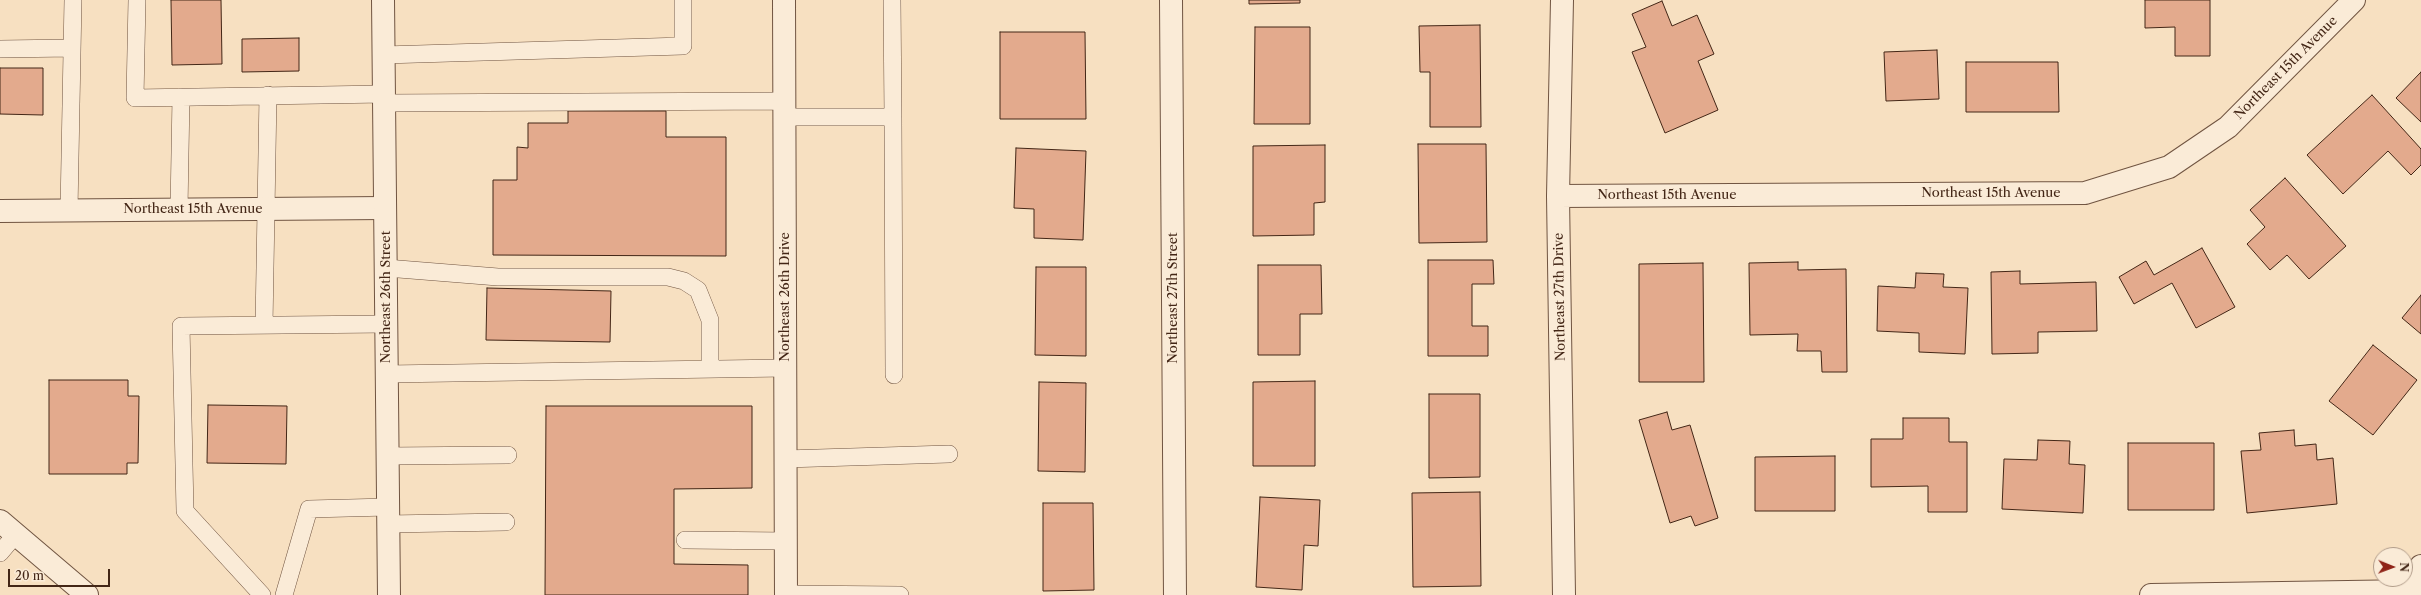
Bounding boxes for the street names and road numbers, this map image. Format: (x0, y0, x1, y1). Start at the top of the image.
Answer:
street label: Northeast 15th Avenue (2231, 13, 2341, 123)
street label: Northeast 15th Avenue (1921, 185, 2061, 201)
street label: Northeast 15th Avenue (1597, 187, 1737, 203)
street label: Northeast 15th Avenue (123, 201, 263, 217)
street label: Northeast 26th Street (378, 231, 394, 363)
street label: Northeast 26th Drive (777, 232, 793, 362)
street label: Northeast 27th Street (1165, 232, 1181, 364)
street label: Northeast 27th Drive (1551, 233, 1569, 361)

